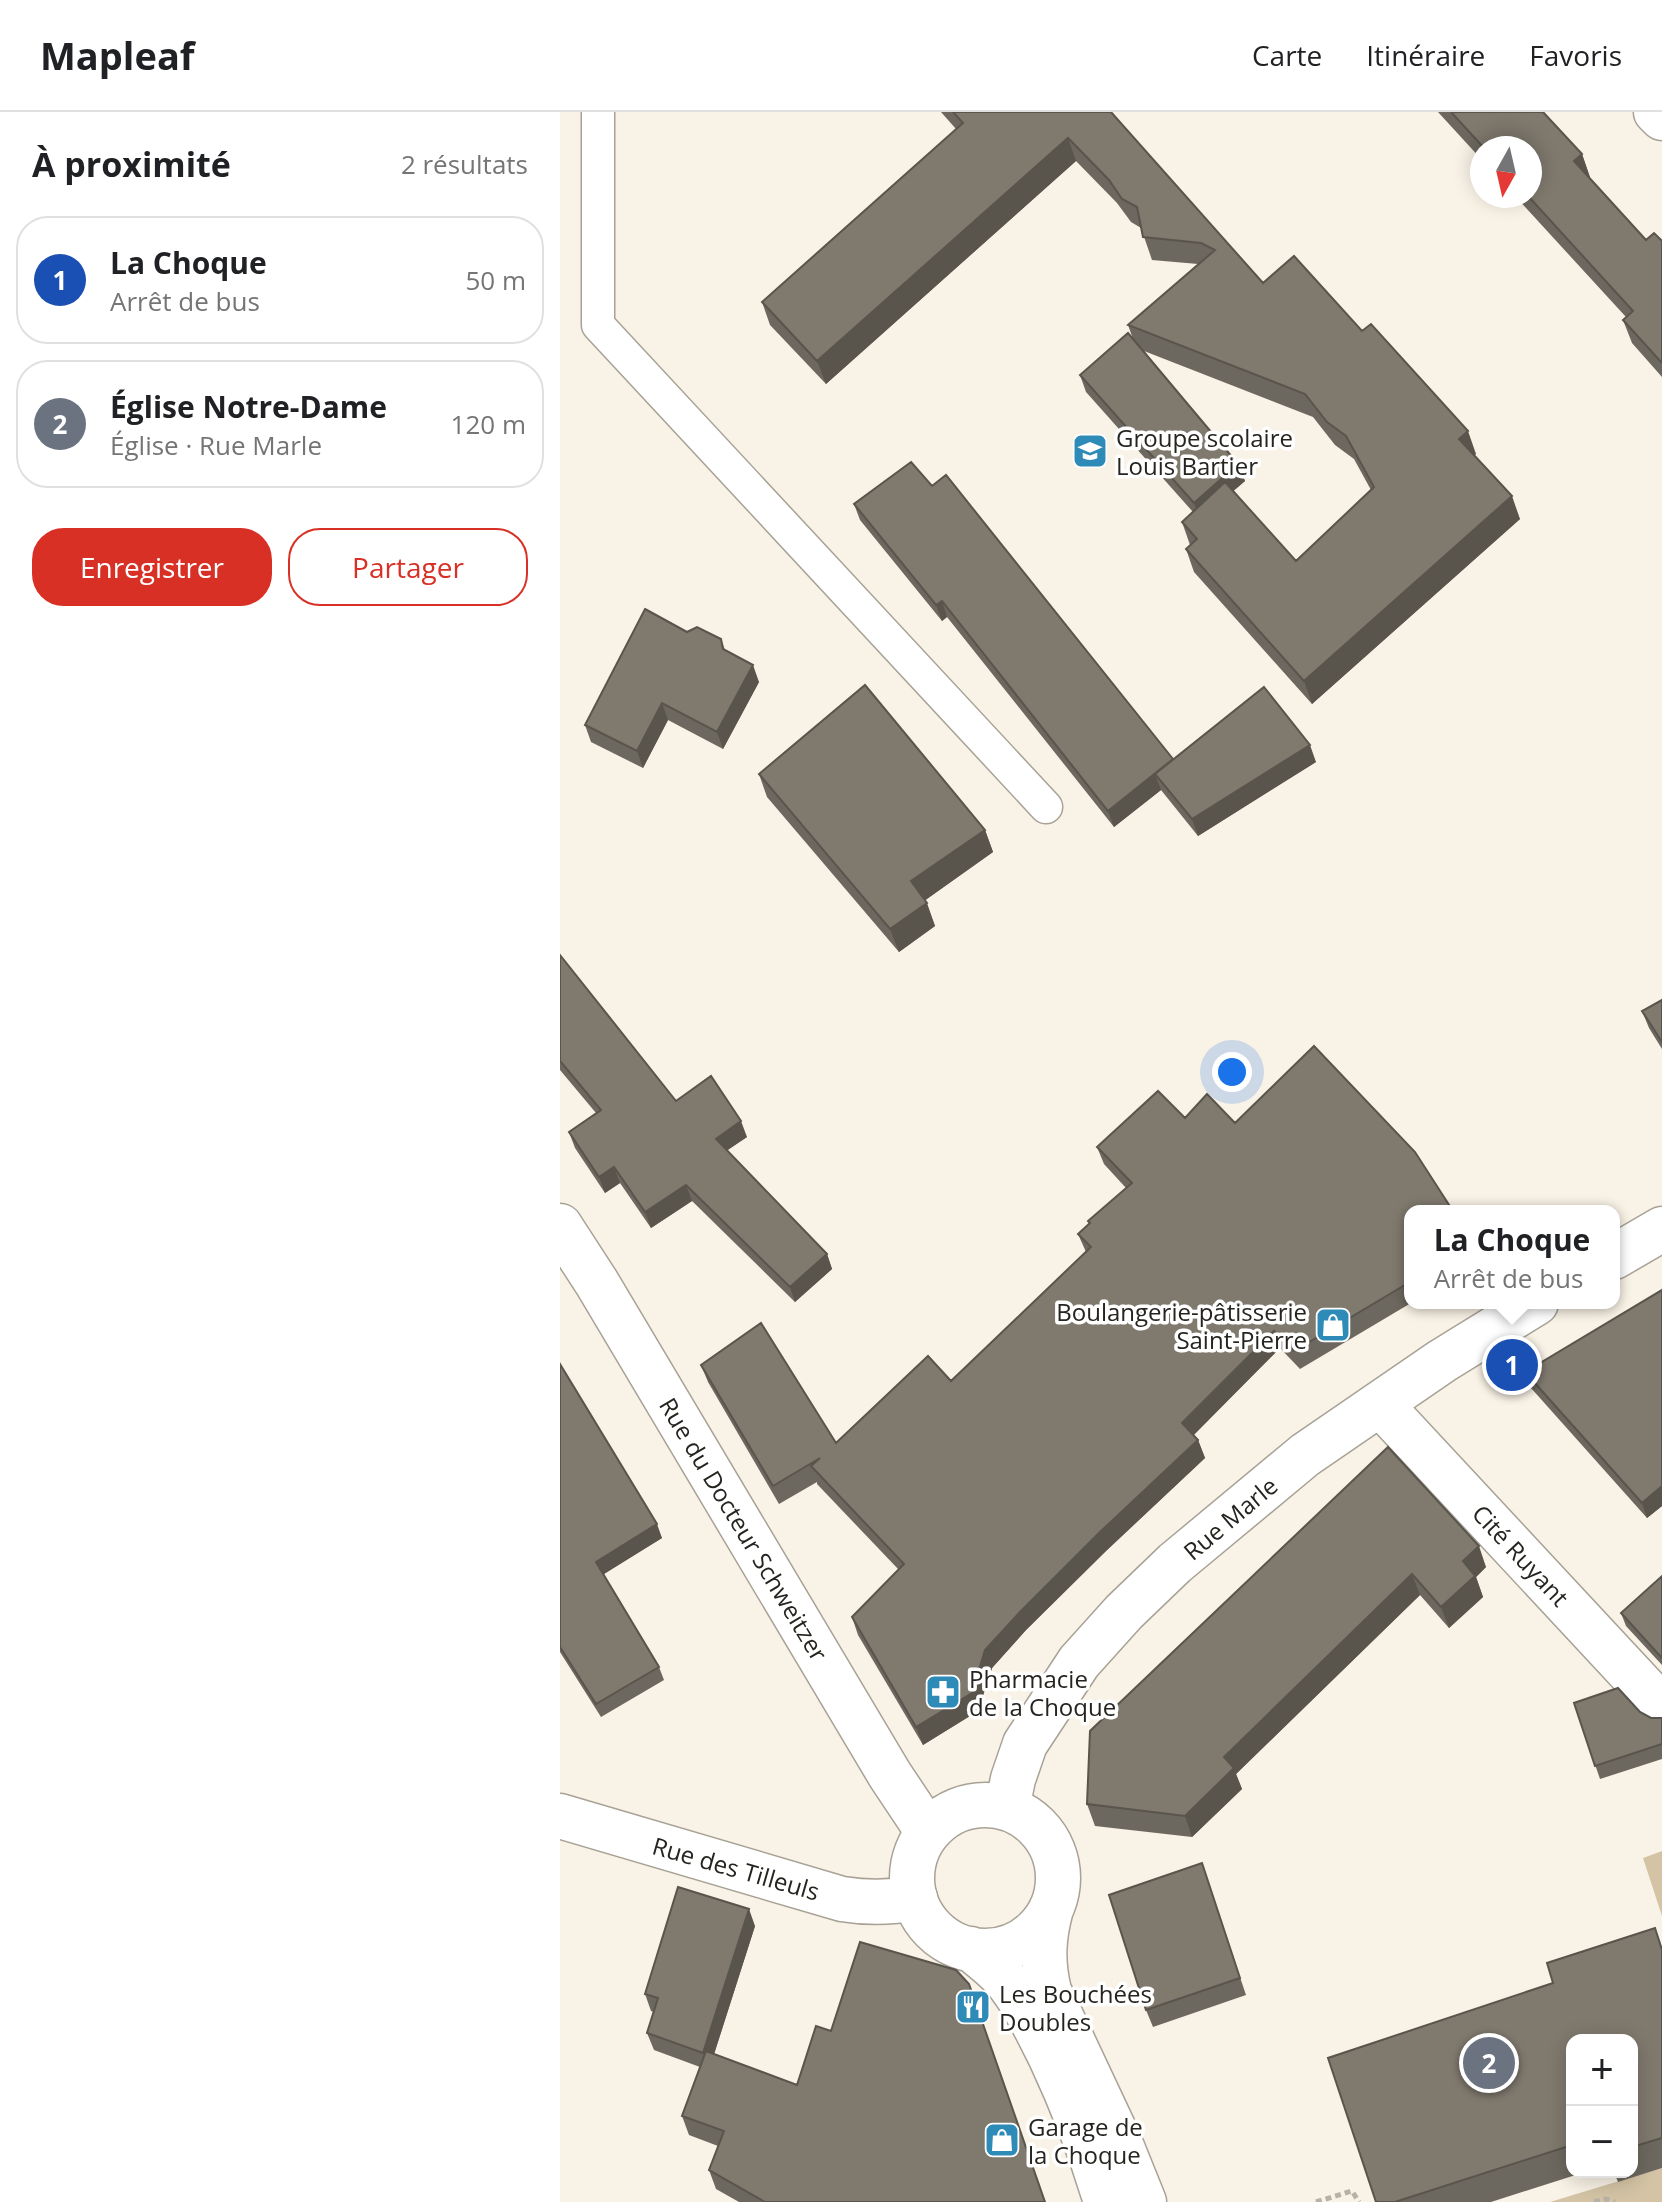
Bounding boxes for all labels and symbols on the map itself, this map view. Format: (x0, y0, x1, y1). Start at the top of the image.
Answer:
north arrow (1470, 136, 1542, 208)
place label: Groupe scolaire Louis Bartier (1116, 421, 1293, 482)
school or university icon: Groupe scolaire Louis Bartier (1071, 432, 1109, 470)
your location (1212, 1052, 1252, 1092)
place label: Boulangerie-pâtisserie Saint-Pierre (1056, 1295, 1307, 1356)
shop icon: Boulangerie-pâtisserie Saint-Pierre (1314, 1306, 1352, 1344)
pin: 1 (1486, 1335, 1538, 1395)
street label: Rue du Docteur Schweitzer (652, 1391, 836, 1667)
street label: Rue Marle (1176, 1469, 1284, 1567)
street label: Cité Ruyant (1465, 1497, 1577, 1613)
place label: Pharmacie de la Choque (969, 1662, 1116, 1723)
pharmacy icon: Pharmacie de la Choque (924, 1673, 962, 1711)
street label: Rue des Tilleuls (649, 1828, 823, 1908)
place label: Les Bouchées Doubles (999, 1977, 1152, 2038)
restaurant icon: Les Bouchées Doubles (954, 1988, 992, 2026)
pin: 2 (1463, 2033, 1515, 2093)
place label: Garage de la Choque (1028, 2110, 1143, 2171)
shop icon: Garage de la Choque (983, 2121, 1021, 2159)

